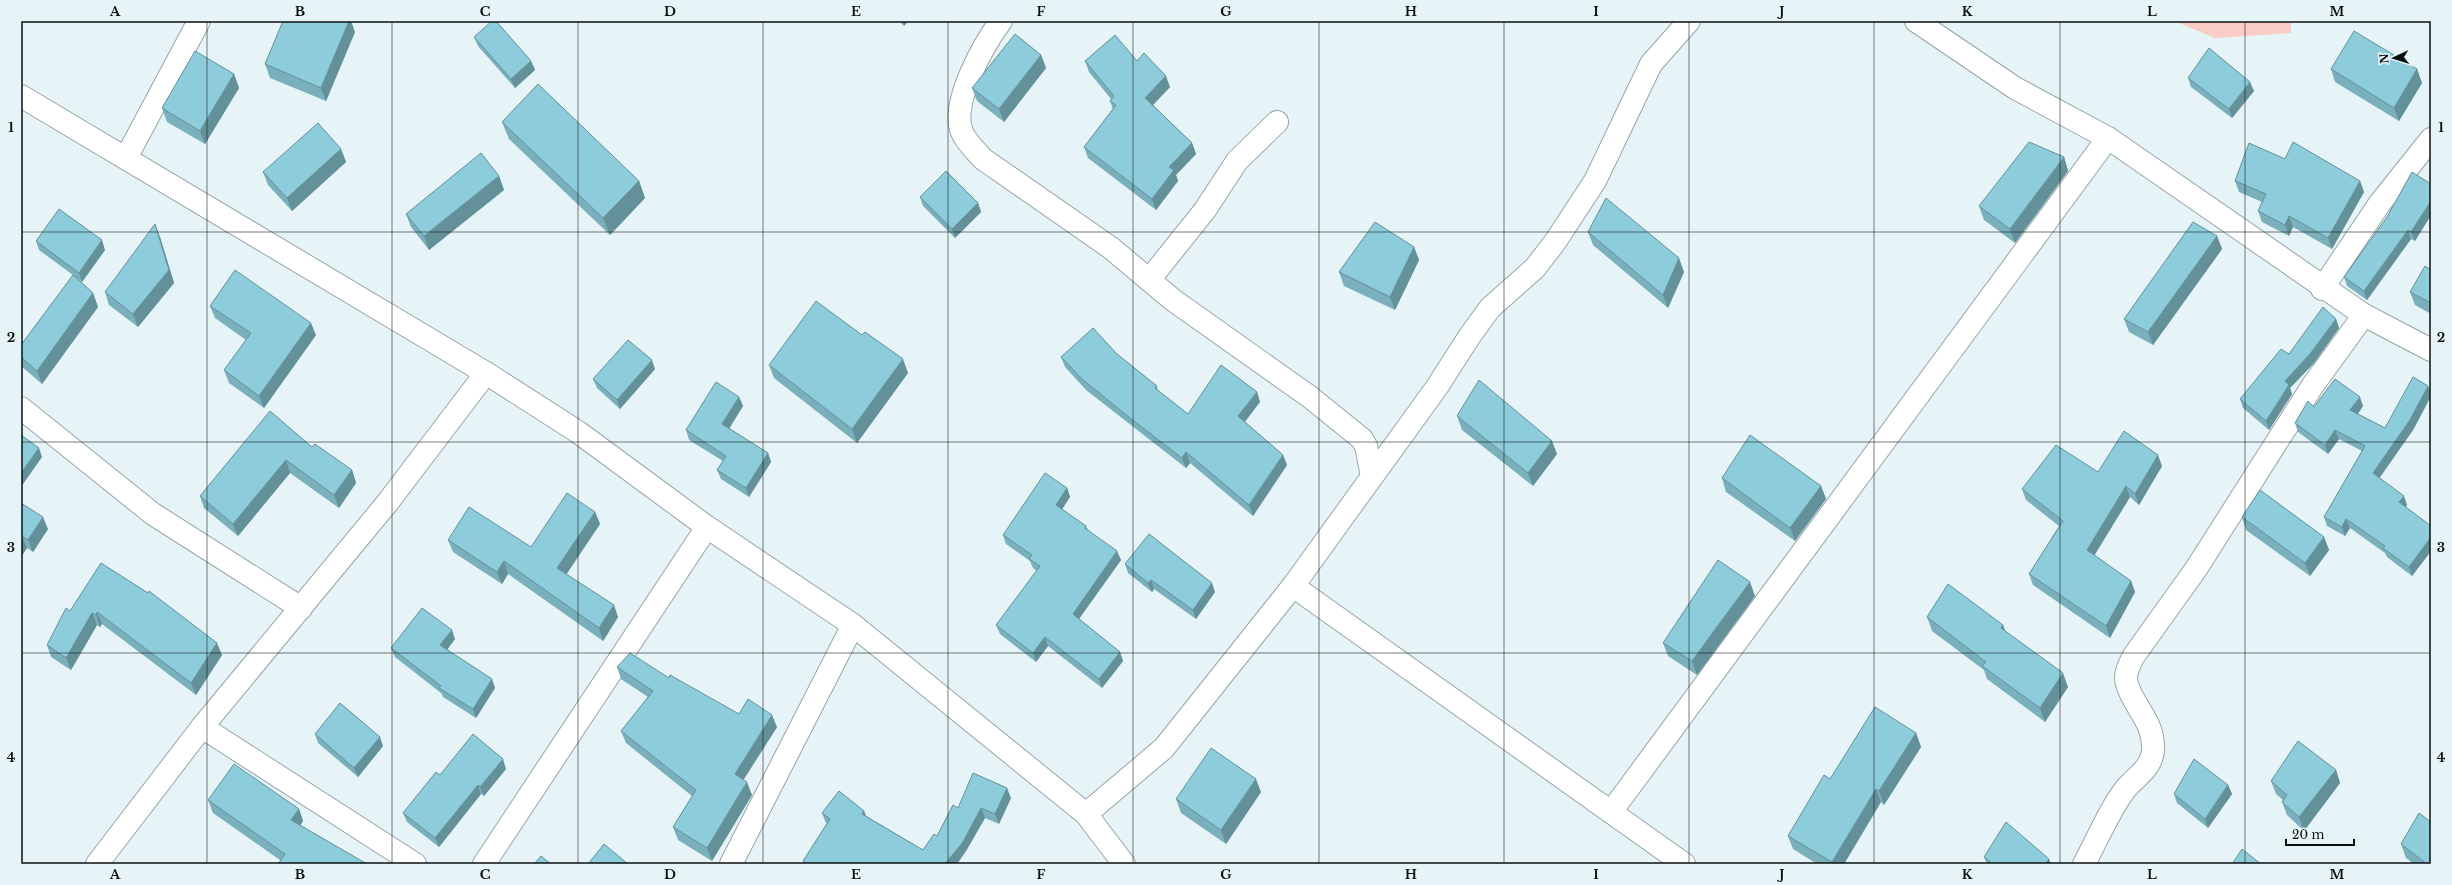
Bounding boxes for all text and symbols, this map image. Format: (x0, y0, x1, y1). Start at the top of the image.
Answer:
text: A (109, 3, 121, 20)
text: B (295, 3, 305, 20)
text: C (480, 3, 491, 20)
text: D (664, 3, 676, 20)
text: E (851, 3, 861, 20)
text: F (1037, 3, 1046, 20)
text: G (1220, 3, 1232, 20)
text: H (1405, 3, 1417, 20)
text: I (1593, 3, 1599, 20)
text: J (1776, 3, 1785, 20)
text: K (1962, 3, 1973, 20)
text: L (2147, 3, 2157, 20)
text: M (2330, 3, 2345, 20)
north arrow (2374, 38, 2414, 78)
text: N (2377, 52, 2391, 64)
text: 1 (8, 119, 14, 136)
text: 1 (2438, 119, 2444, 136)
text: 2 (7, 329, 15, 346)
text: 2 (2437, 329, 2445, 346)
text: 3 (7, 539, 15, 556)
text: 3 (2437, 539, 2445, 556)
text: 4 (7, 749, 16, 766)
text: 4 (2437, 749, 2446, 766)
scale bar (2286, 821, 2354, 847)
text: 20 m (2292, 827, 2324, 842)
text: A (109, 866, 121, 883)
text: B (295, 866, 305, 883)
text: C (480, 866, 491, 883)
text: D (664, 866, 676, 883)
text: E (851, 866, 861, 883)
text: F (1037, 866, 1046, 883)
text: G (1220, 866, 1232, 883)
text: H (1405, 866, 1417, 883)
text: I (1593, 866, 1599, 883)
text: J (1776, 866, 1785, 883)
text: K (1962, 866, 1973, 883)
text: L (2147, 866, 2157, 883)
text: M (2330, 866, 2345, 883)

